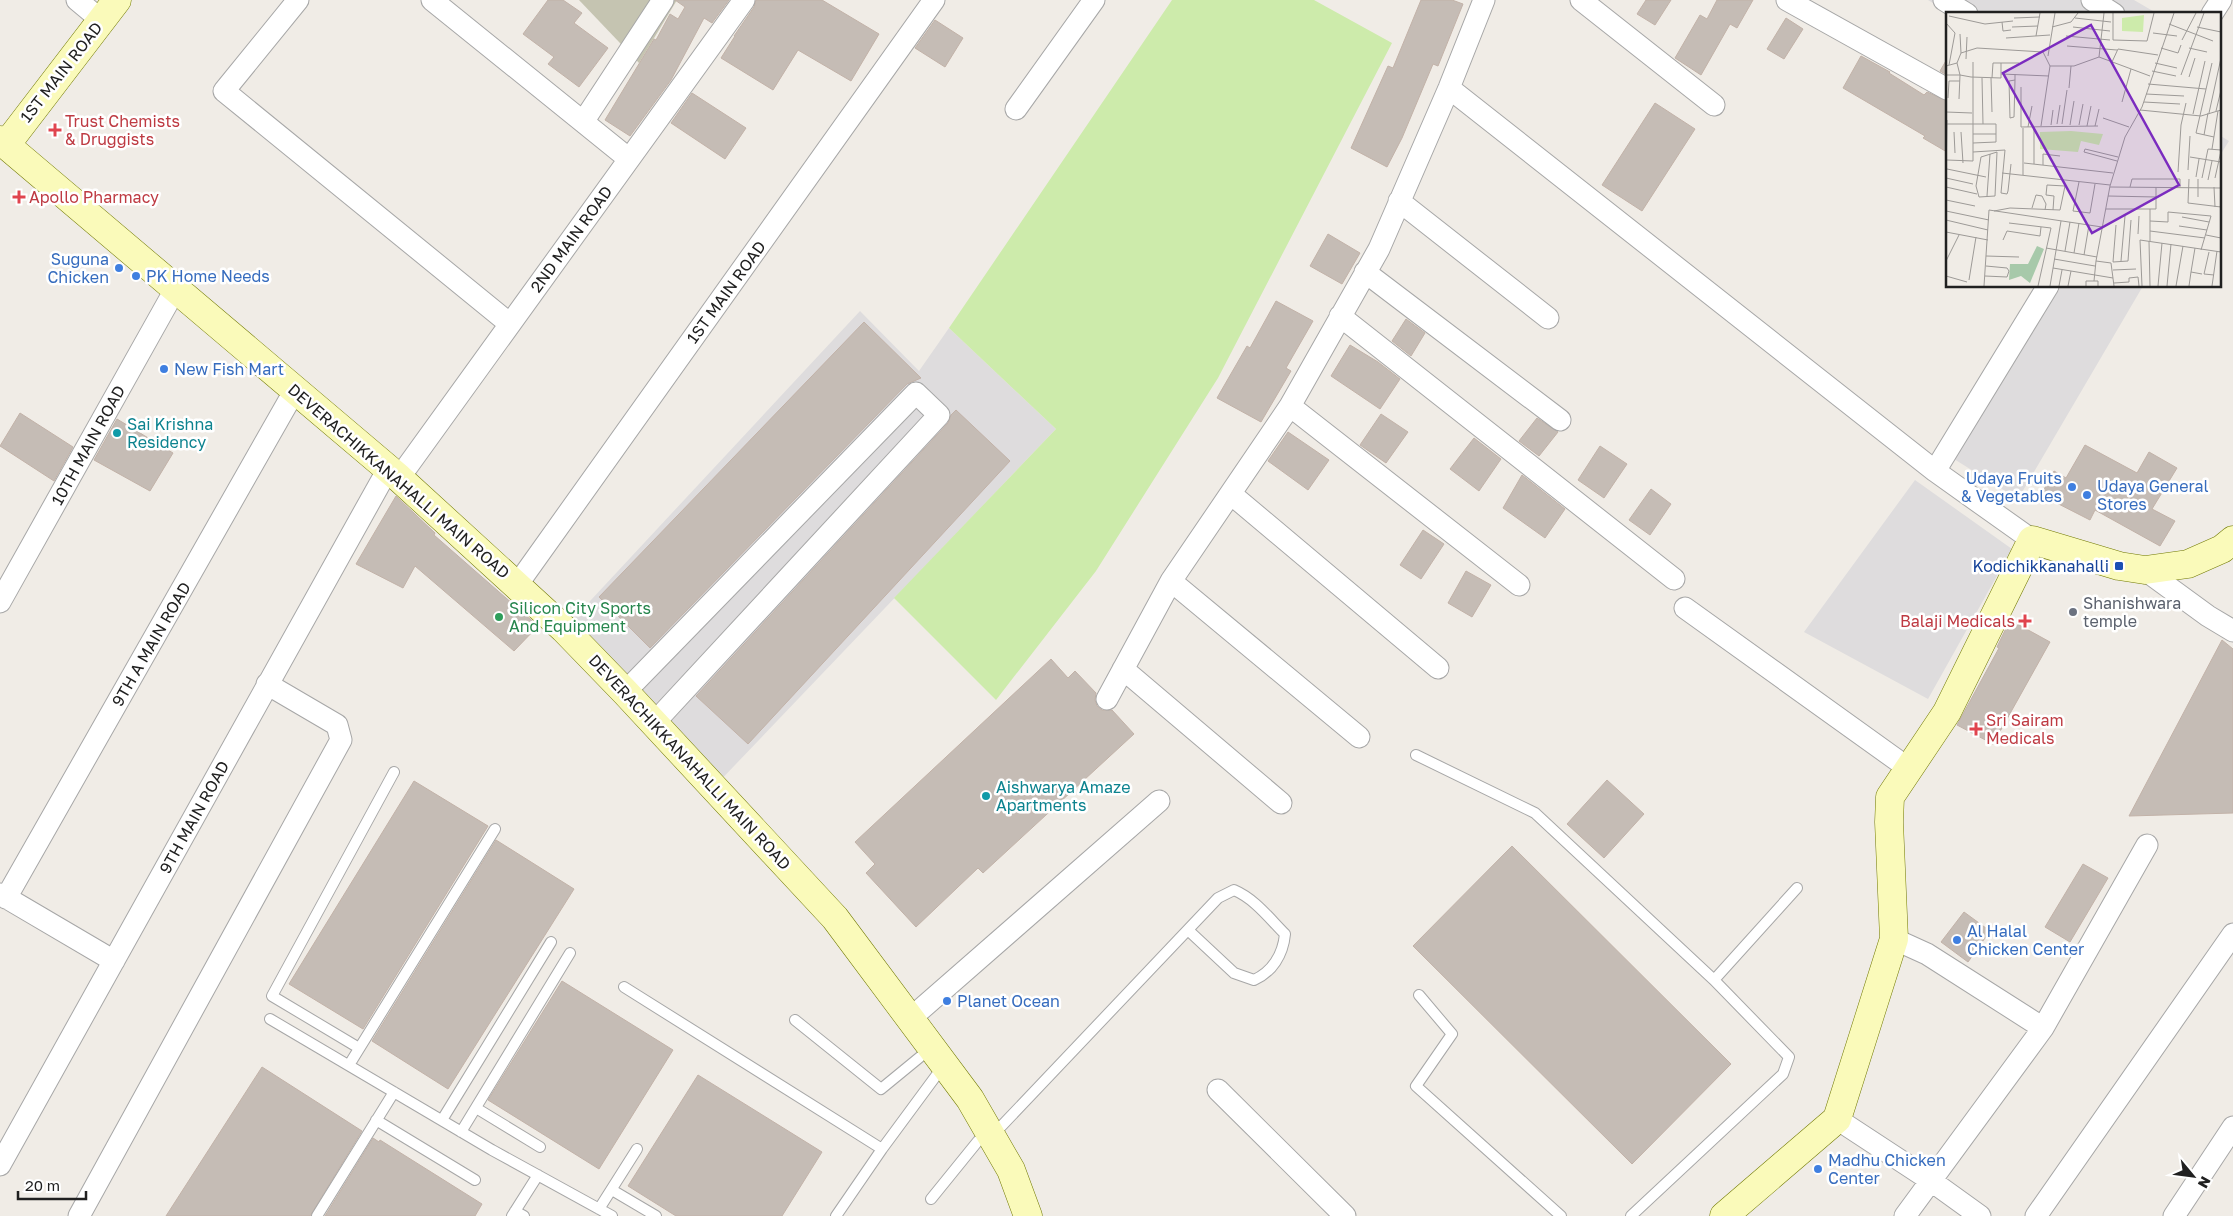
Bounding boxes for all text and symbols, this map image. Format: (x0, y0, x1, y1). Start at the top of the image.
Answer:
inset map (1946, 12, 2220, 288)
street label: 1ST MAIN ROAD (16, 18, 106, 126)
place label: Trust Chemists & Druggists (65, 111, 180, 149)
marker: Trust Chemists & Druggists (49, 124, 61, 136)
street label: 2ND MAIN ROAD (526, 182, 616, 296)
place label: Apollo Pharmacy (29, 187, 159, 207)
marker: Apollo Pharmacy (13, 191, 25, 203)
street label: 1ST MAIN ROAD (682, 237, 770, 347)
place label: Suguna Chicken (47, 249, 109, 287)
marker: Suguna Chicken (113, 262, 125, 274)
place label: PK Home Needs (146, 266, 270, 286)
marker: PK Home Needs (130, 270, 142, 282)
place label: New Fish Mart (174, 359, 284, 379)
marker: New Fish Mart (158, 363, 170, 375)
street label: DEVERACHIKKANAHALLI MAIN ROAD (284, 379, 514, 583)
street label: 10TH MAIN ROAD (47, 382, 129, 508)
place label: Sai Krishna Residency (127, 414, 213, 452)
marker: Sai Krishna Residency (111, 427, 123, 439)
place label: Udaya Fruits & Vegetables (1961, 468, 2062, 506)
place label: Udaya General Stores (2097, 476, 2209, 514)
marker: Udaya Fruits & Vegetables (2066, 481, 2078, 493)
marker: Udaya General Stores (2081, 489, 2093, 501)
place label: Kodichikkanahalli (1972, 556, 2109, 576)
marker: Kodichikkanahalli (2113, 560, 2125, 572)
street label: 9TH A MAIN ROAD (107, 578, 195, 710)
place label: Shanishwara temple (2083, 593, 2181, 631)
place label: Silicon City Sports And Equipment (509, 598, 651, 636)
marker: Shanishwara temple (2067, 606, 2079, 618)
marker: Silicon City Sports And Equipment (493, 611, 505, 623)
place label: Balaji Medicals (1900, 611, 2015, 631)
marker: Balaji Medicals (2019, 615, 2031, 627)
street label: DEVERACHIKKANAHALLI MAIN ROAD (585, 650, 795, 874)
place label: Sri Sairam Medicals (1986, 710, 2064, 748)
marker: Sri Sairam Medicals (1970, 723, 1982, 735)
street label: 9TH MAIN ROAD (155, 757, 233, 877)
place label: Aishwarya Amaze Apartments (996, 777, 1130, 815)
marker: Aishwarya Amaze Apartments (980, 790, 992, 802)
place label: Al Halal Chicken Center (1967, 921, 2084, 959)
marker: Al Halal Chicken Center (1951, 934, 1963, 946)
place label: Planet Ocean (957, 991, 1060, 1011)
marker: Planet Ocean (941, 995, 953, 1007)
place label: Madhu Chicken Center (1828, 1150, 1946, 1188)
north arrow (2168, 1151, 2218, 1201)
marker: Madhu Chicken Center (1812, 1163, 1824, 1175)
scale bar (18, 1168, 85, 1200)
text: N (2195, 1174, 2215, 1191)
text: 20 m (25, 1176, 60, 1194)

